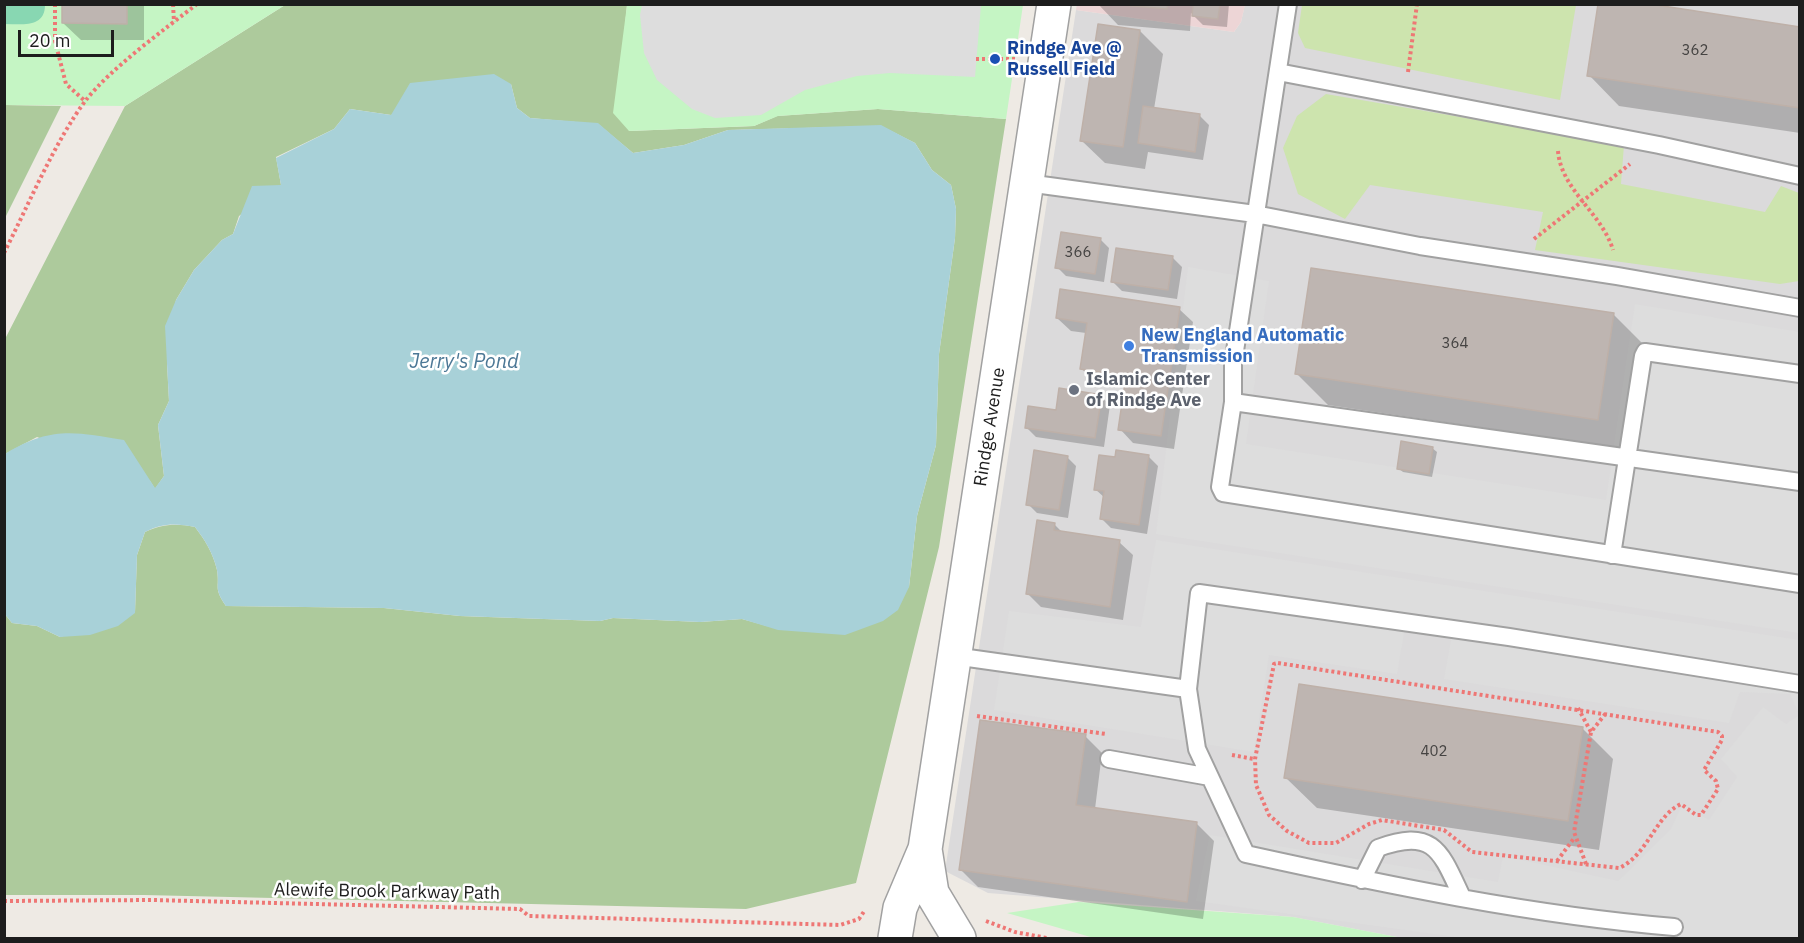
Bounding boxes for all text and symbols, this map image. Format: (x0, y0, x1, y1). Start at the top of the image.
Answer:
scale bar (21, 18, 117, 56)
text: 20 m (29, 29, 71, 52)
place label: Rindge Ave @ Russell Field (1007, 38, 1122, 80)
house number: 362 (1682, 42, 1708, 60)
marker: Rindge Ave @ Russell Field (988, 52, 1002, 66)
house number: 366 (1065, 244, 1091, 262)
place label: New England Automatic Transmission (1141, 325, 1344, 368)
house number: 364 (1442, 335, 1468, 353)
marker: New England Automatic Transmission (1122, 339, 1136, 353)
water label: Jerry's Pond (409, 350, 519, 374)
street label: Rindge Avenue (970, 366, 1010, 488)
place label: Islamic Center of Rindge Ave (1086, 369, 1210, 412)
marker: Islamic Center of Rindge Ave (1067, 383, 1081, 397)
house number: 402 (1421, 743, 1447, 761)
street label: Alewife Brook Parkway Path (274, 879, 500, 905)

